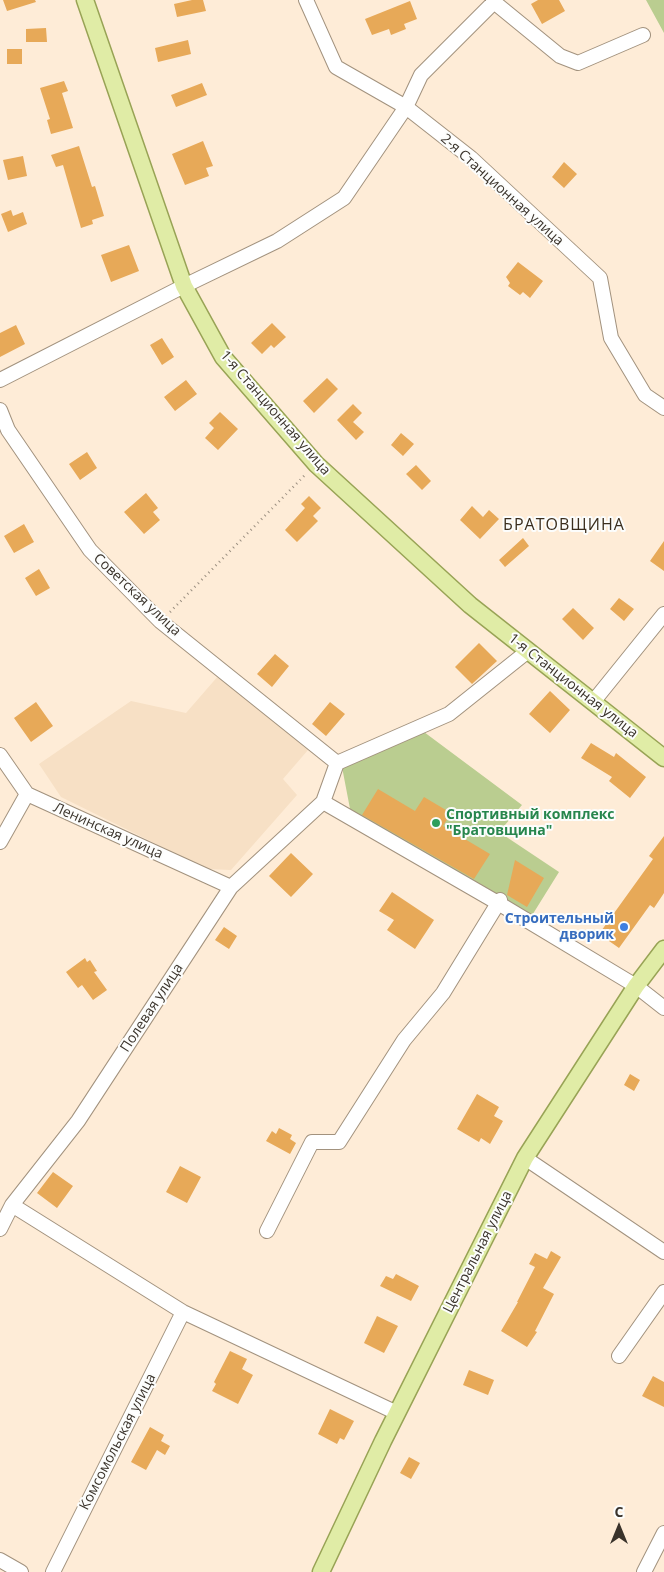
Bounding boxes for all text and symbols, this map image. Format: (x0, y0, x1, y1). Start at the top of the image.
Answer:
street label: 2-я Станционная улица (437, 130, 567, 250)
street label: 1-я Станционная улица (216, 347, 334, 479)
district label: БРАТОВЩИНА (502, 515, 626, 535)
street label: Советская улица (90, 550, 184, 640)
street label: 1-я Станционная улица (505, 630, 641, 742)
street label: Ленинская улица (51, 799, 165, 863)
place label: Спортивный комплекс "Братовщина" (446, 807, 615, 840)
marker: Спортивный комплекс "Братовщина" (430, 817, 442, 829)
place label: Строительный дворик (505, 911, 614, 944)
marker: Строительный дворик (618, 921, 630, 933)
street label: Полевая улица (117, 961, 187, 1055)
street label: Центральная улица (440, 1188, 516, 1316)
street label: Комсомольская улица (76, 1371, 160, 1513)
north arrow (594, 1502, 644, 1552)
text: С (615, 1502, 623, 1521)

